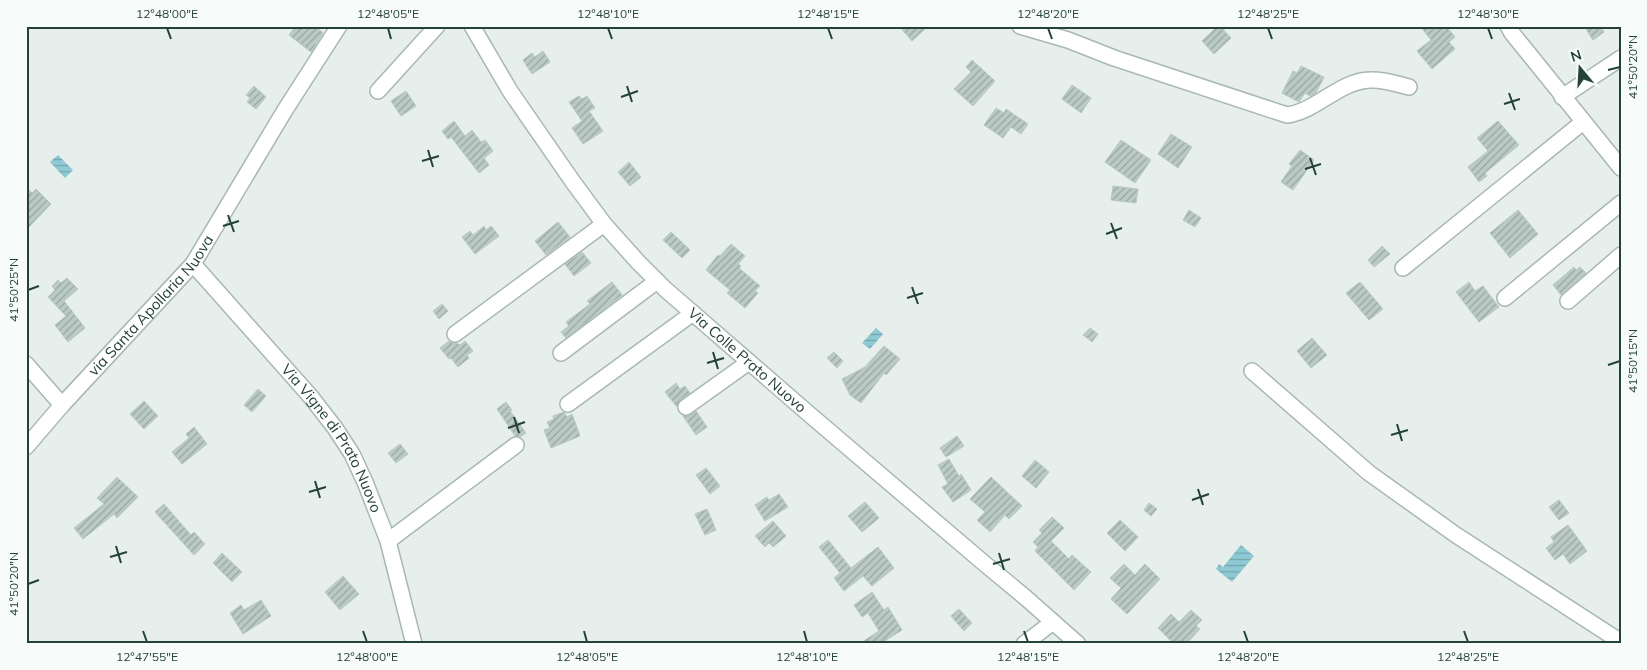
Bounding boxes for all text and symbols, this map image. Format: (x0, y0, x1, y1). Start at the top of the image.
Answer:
text: 12°48'00"E (136, 6, 198, 21)
text: 12°48'05"E (357, 6, 419, 21)
text: 12°48'10"E (577, 6, 639, 21)
text: 12°48'15"E (797, 6, 859, 21)
text: 12°48'20"E (1017, 6, 1079, 21)
text: 12°48'25"E (1237, 6, 1299, 21)
text: 12°48'30"E (1457, 6, 1519, 21)
text: 41°50'20"N (1625, 35, 1640, 99)
north arrow (1554, 42, 1604, 92)
text: N (1568, 45, 1584, 66)
street label: via Santa Apollaria Nuova (84, 231, 217, 380)
text: 41°50'25"N (6, 258, 21, 322)
street label: Via Colle Prato Nuovo (684, 303, 811, 417)
text: 41°50'15"N (1625, 329, 1640, 393)
street label: Via Vigne di Prato Nuovo (277, 360, 386, 515)
text: 41°50'20"N (6, 552, 21, 616)
text: 12°47'55"E (116, 649, 178, 664)
text: 12°48'00"E (336, 649, 398, 664)
text: 12°48'05"E (556, 649, 618, 664)
text: 12°48'10"E (776, 649, 838, 664)
text: 12°48'15"E (997, 649, 1059, 664)
text: 12°48'20"E (1217, 649, 1279, 664)
text: 12°48'25"E (1437, 649, 1499, 664)

